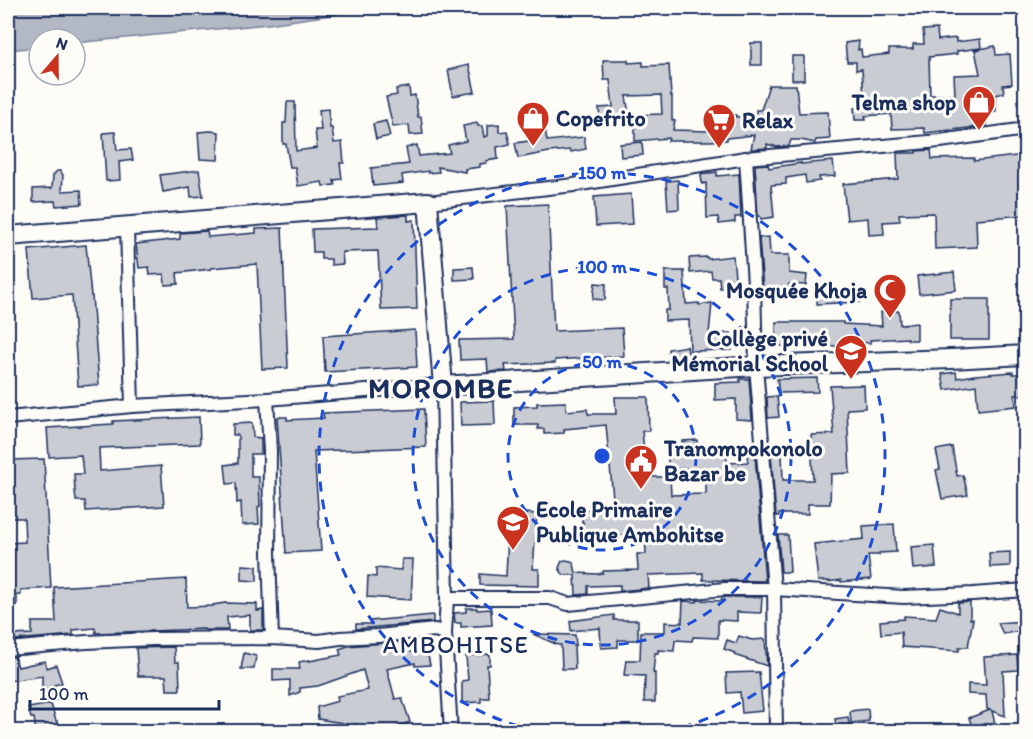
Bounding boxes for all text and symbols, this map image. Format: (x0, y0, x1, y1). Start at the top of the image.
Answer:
north arrow (27, 27, 87, 87)
text: N (54, 33, 70, 54)
shop icon: Telma shop (961, 84, 997, 131)
place label: Telma shop (851, 89, 956, 116)
shop icon: Copefrito (515, 100, 551, 147)
supermarket icon: Relax (701, 102, 737, 149)
place label: Copefrito (556, 105, 646, 132)
place label: Relax (742, 107, 794, 134)
text: 150 m (578, 162, 627, 184)
text: 100 m (577, 256, 628, 278)
mosque icon: Mosquée Khoja (872, 272, 908, 319)
place label: Mosquée Khoja (726, 277, 867, 304)
place label: Collège privé Mémorial School (671, 325, 829, 377)
school or university icon: Collège privé Mémorial School (833, 333, 869, 380)
text: 50 m (582, 351, 623, 373)
district label: MOROMBE (368, 371, 514, 405)
place label: Tranompokonolo Bazar be (663, 435, 823, 487)
public building icon: Tranompokonolo Bazar be (623, 443, 659, 490)
centre of rings (592, 446, 612, 466)
place label: Ecole Primaire Publique Ambohitse (536, 496, 724, 548)
school or university icon: Ecole Primaire Publique Ambohitse (495, 504, 531, 551)
district label: AMBOHITSE (383, 630, 529, 659)
scale bar (30, 673, 219, 711)
text: 100 m (39, 683, 89, 705)

